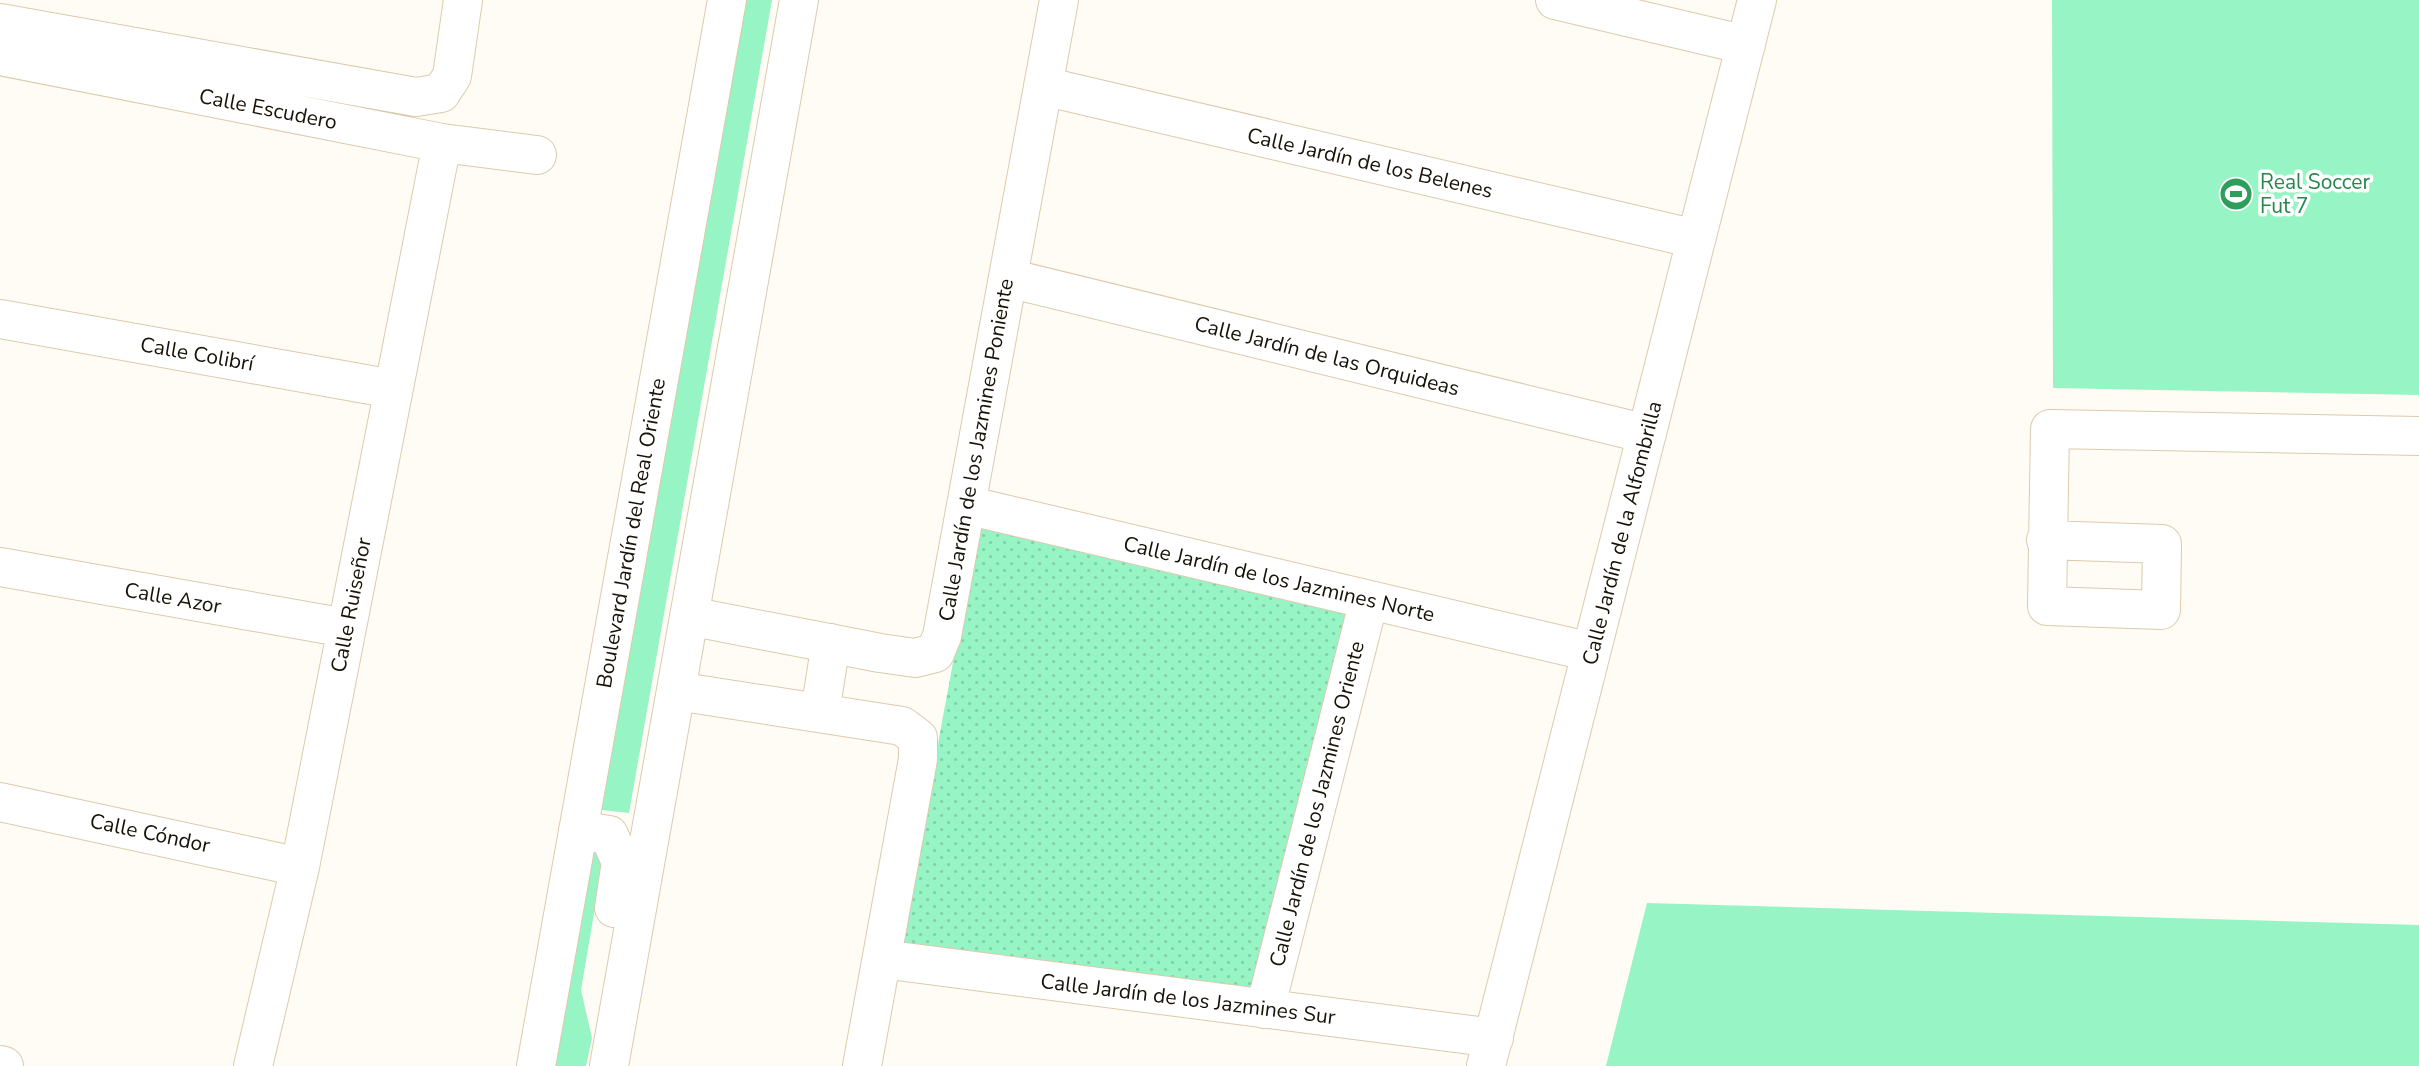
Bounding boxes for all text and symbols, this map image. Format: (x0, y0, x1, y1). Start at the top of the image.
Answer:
street label: Calle Escudero (197, 82, 339, 136)
street label: Calle Jardín de los Belenes (1244, 121, 1496, 205)
place label: Real Soccer Fut 7 (2260, 168, 2371, 220)
sports icon: Real Soccer Fut 7 (2217, 175, 2255, 213)
street label: Calle Jardín de los Jazmines Poniente (932, 276, 1020, 624)
street label: Calle Jardín de las Orquideas (1192, 309, 1462, 403)
street label: Calle Colibrí (138, 330, 257, 378)
street label: Boulevard Jardín del Real Oriente (590, 376, 672, 690)
street label: Calle Jardín de la Alfombrilla (1576, 398, 1668, 668)
street label: Calle Jardín de los Jazmines Norte (1121, 530, 1437, 628)
street label: Calle Ruiseñor (324, 535, 378, 675)
street label: Calle Azor (122, 576, 224, 620)
street label: Calle Jardín de los Jazmines Oriente (1263, 638, 1371, 970)
street label: Calle Cóndor (87, 807, 213, 860)
street label: Calle Jardín de los Jazmines Sur (1039, 967, 1338, 1031)

